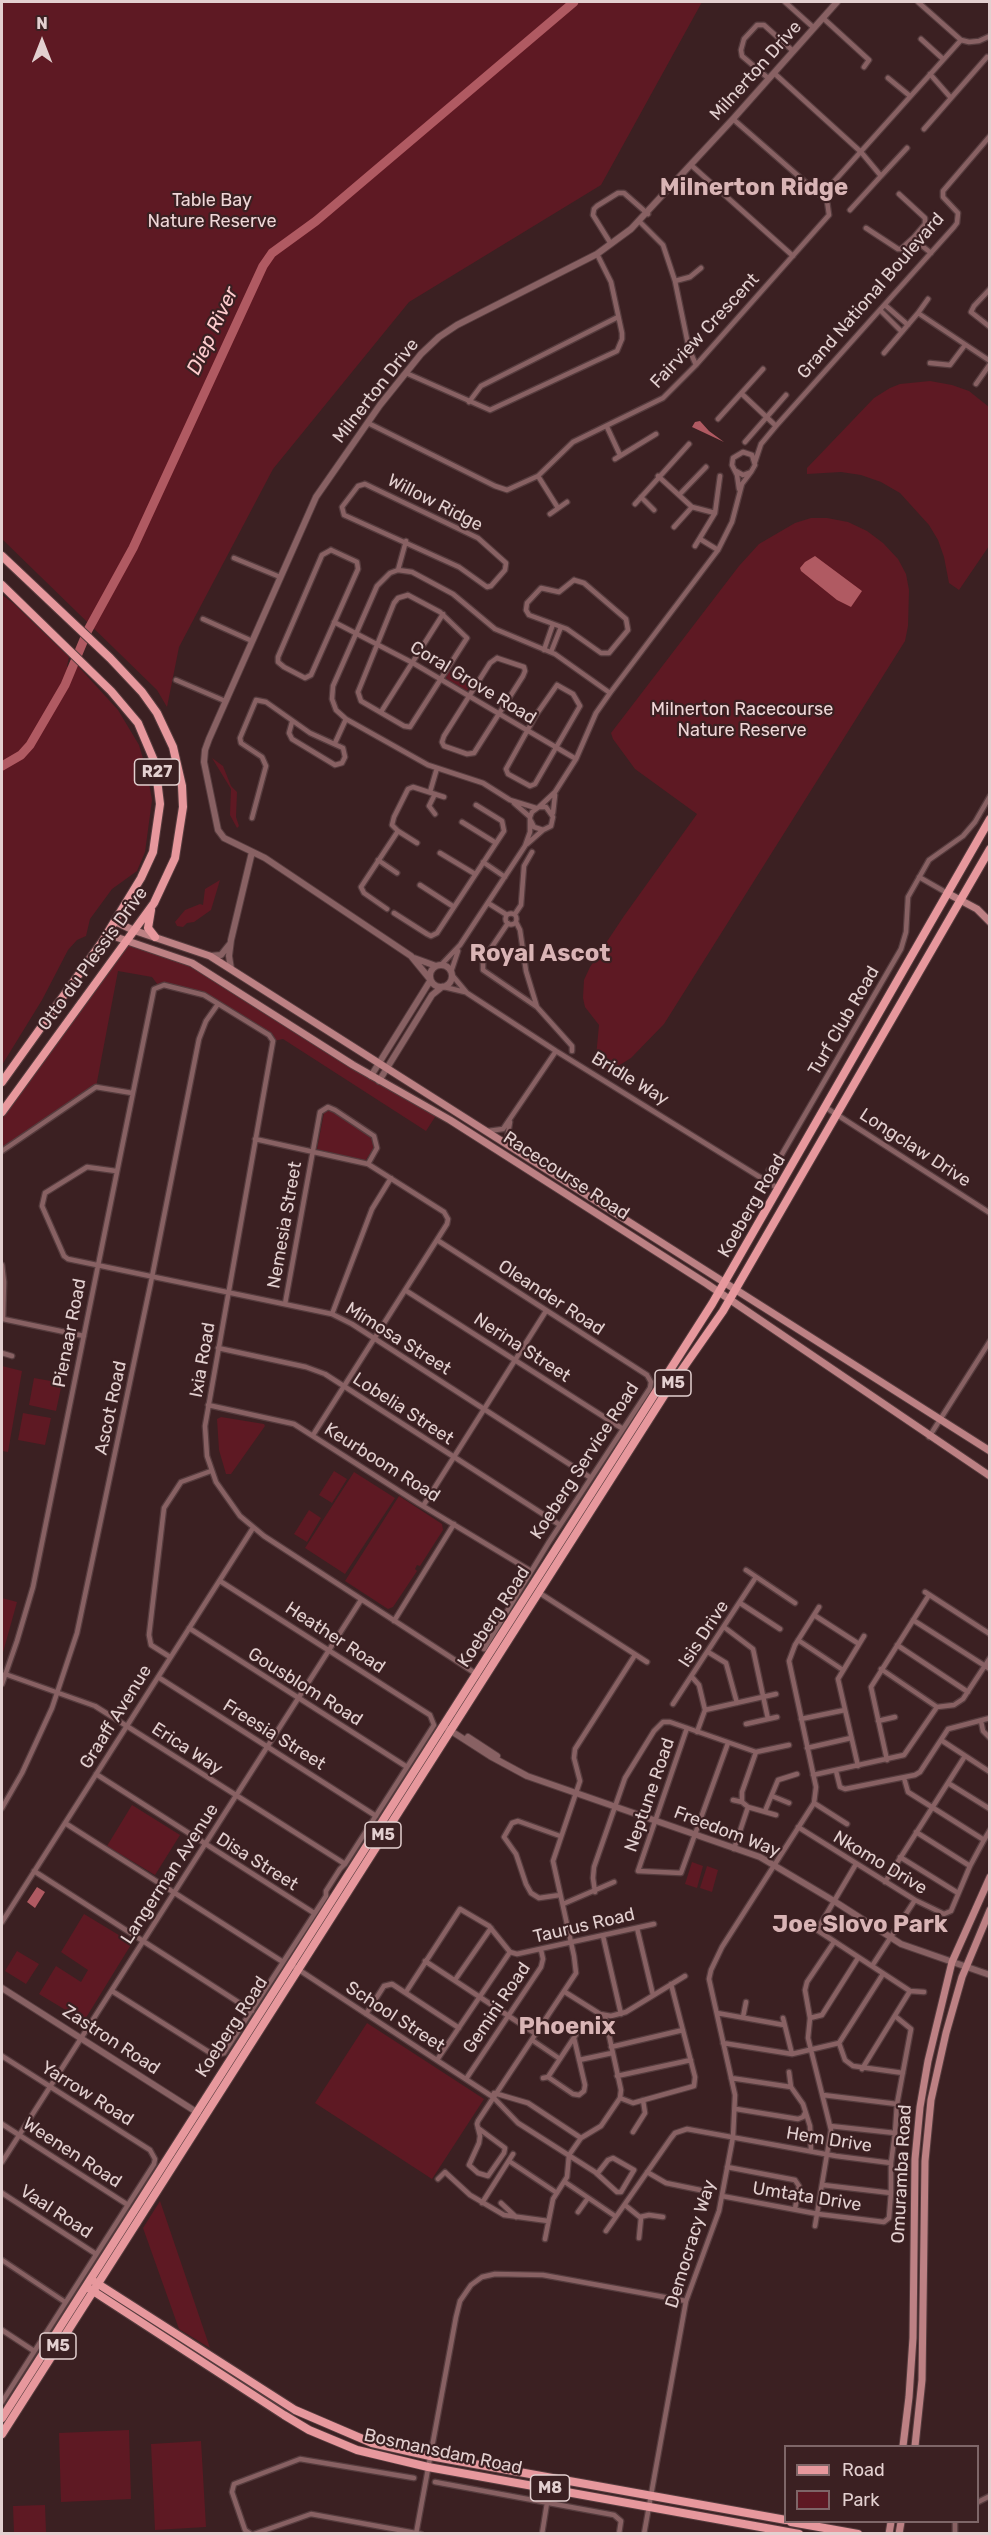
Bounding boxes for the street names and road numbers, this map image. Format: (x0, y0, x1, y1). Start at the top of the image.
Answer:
street label: Milnerton Drive (706, 17, 806, 125)
street label: Grand National Boulevard (793, 209, 949, 383)
street label: Fairview Crescent (646, 269, 764, 393)
street label: Milnerton Drive (328, 334, 424, 448)
street label: Willow Ridge (384, 470, 486, 536)
street label: Coral Grove Road (406, 637, 540, 729)
road number: R27 (134, 759, 180, 785)
street label: Otto du Plessis Drive (34, 883, 152, 1035)
street label: Turf Club Road (804, 962, 884, 1080)
street label: Bridle Way (587, 1047, 673, 1111)
street label: Longclaw Drive (855, 1104, 975, 1192)
street label: Racecourse Road (499, 1127, 633, 1225)
street label: Koeberg Road (714, 1150, 790, 1262)
street label: Nemesia Street (263, 1160, 307, 1290)
street label: Oleander Road (494, 1256, 608, 1340)
street label: Pienaar Road (49, 1277, 91, 1389)
street label: Mimosa Street (341, 1298, 455, 1380)
street label: Nerina Street (470, 1309, 574, 1387)
street label: Ixia Road (186, 1321, 220, 1399)
street label: Ascot Road (91, 1359, 131, 1457)
street label: Lobelia Street (348, 1368, 458, 1450)
road number: M5 (655, 1370, 691, 1396)
street label: Koeberg Service Road (526, 1378, 644, 1544)
street label: Keurboom Road (320, 1419, 444, 1507)
street label: Koeberg Road (453, 1562, 535, 1672)
street label: Isis Drive (674, 1597, 734, 1671)
street label: Heather Road (281, 1598, 389, 1678)
street label: Gousblom Road (244, 1643, 366, 1731)
street label: Graaff Avenue (75, 1661, 157, 1773)
street label: Freesia Street (219, 1695, 329, 1775)
street label: Erica Way (148, 1718, 226, 1780)
street label: Neptune Road (620, 1735, 680, 1855)
street label: Langerman Avenue (117, 1800, 223, 1948)
street label: Freedom Way (671, 1802, 783, 1862)
road number: M5 (365, 1822, 401, 1848)
street label: Nkomo Drive (829, 1827, 931, 1899)
street label: Disa Street (212, 1828, 302, 1896)
street label: Taurus Road (531, 1904, 637, 1948)
street label: Gemini Road (459, 1958, 535, 2058)
street label: Koeberg Road (191, 1972, 273, 2082)
street label: School Street (341, 1977, 449, 2057)
street label: Zastron Road (58, 2000, 164, 2080)
street label: Yarrow Road (37, 2057, 137, 2131)
street label: Omuramba Road (888, 2104, 916, 2244)
street label: Weenen Road (19, 2113, 125, 2193)
street label: Hem Drive (785, 2123, 873, 2157)
street label: Democracy Way (661, 2177, 721, 2311)
street label: Umtata Drive (751, 2178, 863, 2216)
street label: Vaal Road (16, 2181, 96, 2243)
road number: M5 (40, 2333, 76, 2359)
street label: Bosmansdam Road (362, 2425, 524, 2479)
road number: M8 (530, 2475, 570, 2501)

